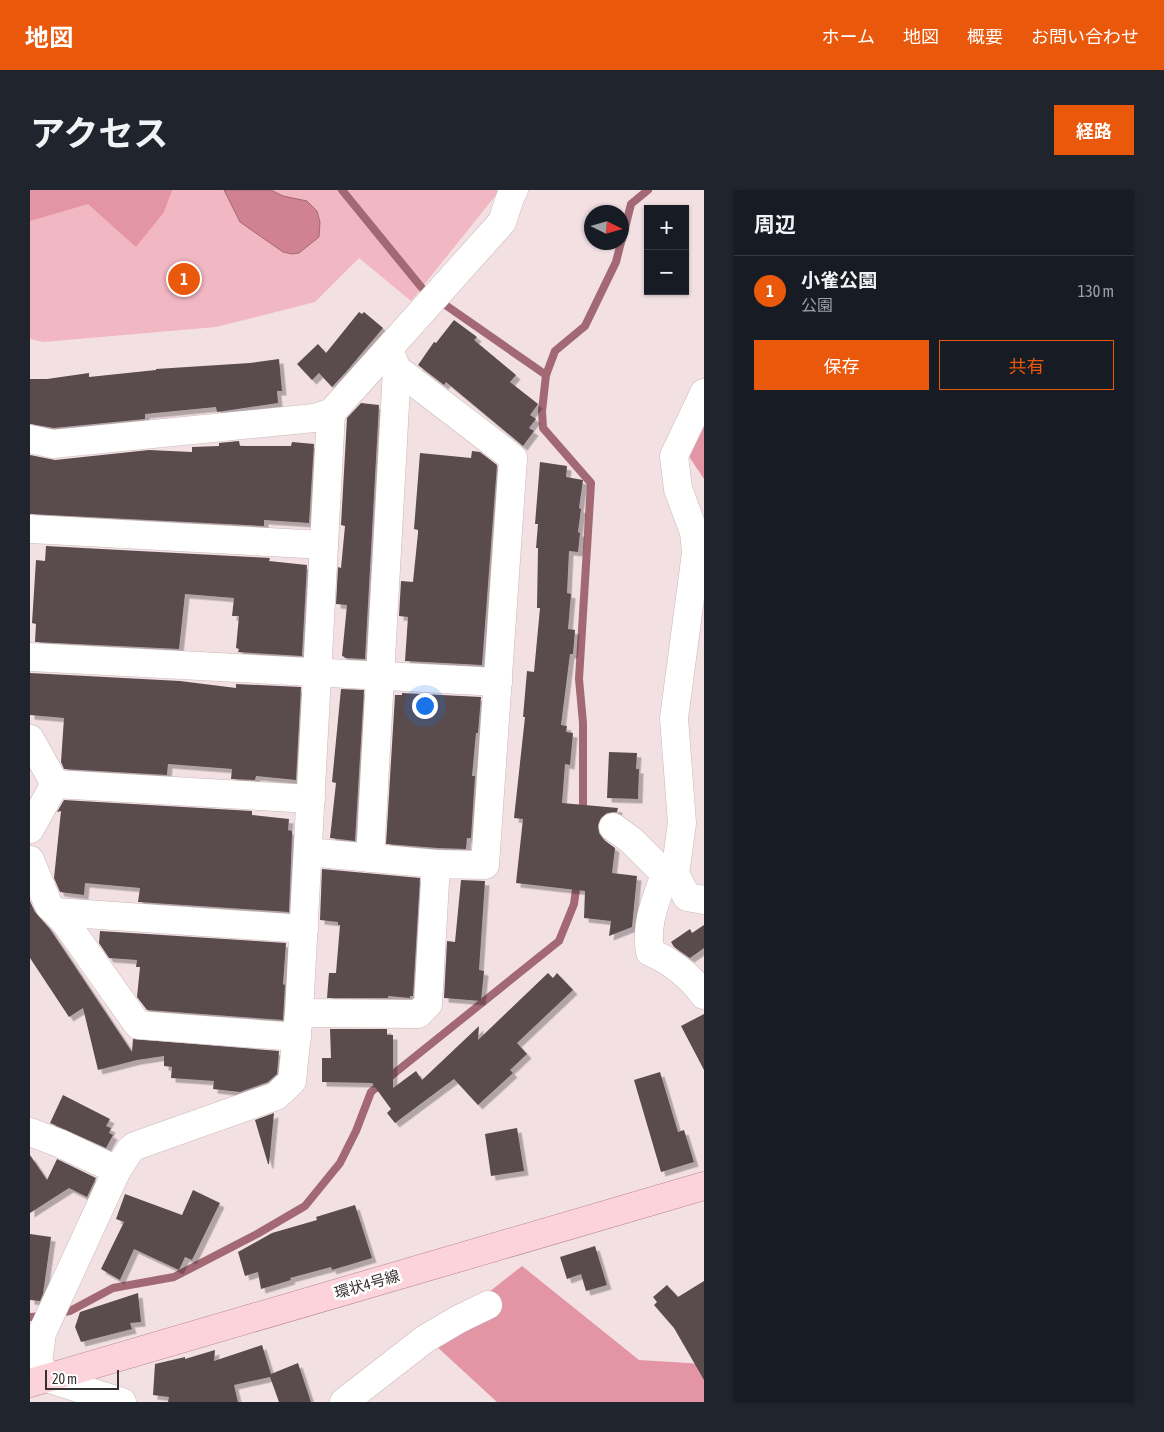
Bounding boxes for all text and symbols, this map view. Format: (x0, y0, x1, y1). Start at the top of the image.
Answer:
text: 地図 (25, 24, 73, 51)
text: ホーム (822, 26, 875, 47)
text: 地図 (903, 26, 939, 47)
text: 概要 (967, 26, 1003, 47)
text: お問い合わせ (1031, 26, 1139, 47)
button: 経路 (1054, 105, 1134, 155)
text: アクセス (30, 113, 168, 153)
north arrow (584, 205, 629, 250)
map controls (644, 205, 689, 295)
button: + (644, 205, 689, 250)
text: 周辺 (754, 212, 796, 236)
button: − (644, 250, 689, 295)
pin: 1 (168, 260, 200, 298)
text: 小雀公園 (801, 269, 877, 291)
text: 1 (766, 282, 774, 300)
text: 130 m (1078, 282, 1114, 300)
text: 公園 (801, 296, 833, 314)
button: 保存 (754, 340, 929, 390)
button: 共有 (939, 340, 1114, 390)
your location (412, 693, 438, 719)
street label: 環状4号線 (332, 1267, 402, 1301)
scale bar (45, 1367, 119, 1390)
text: 20 m (52, 1371, 77, 1387)

